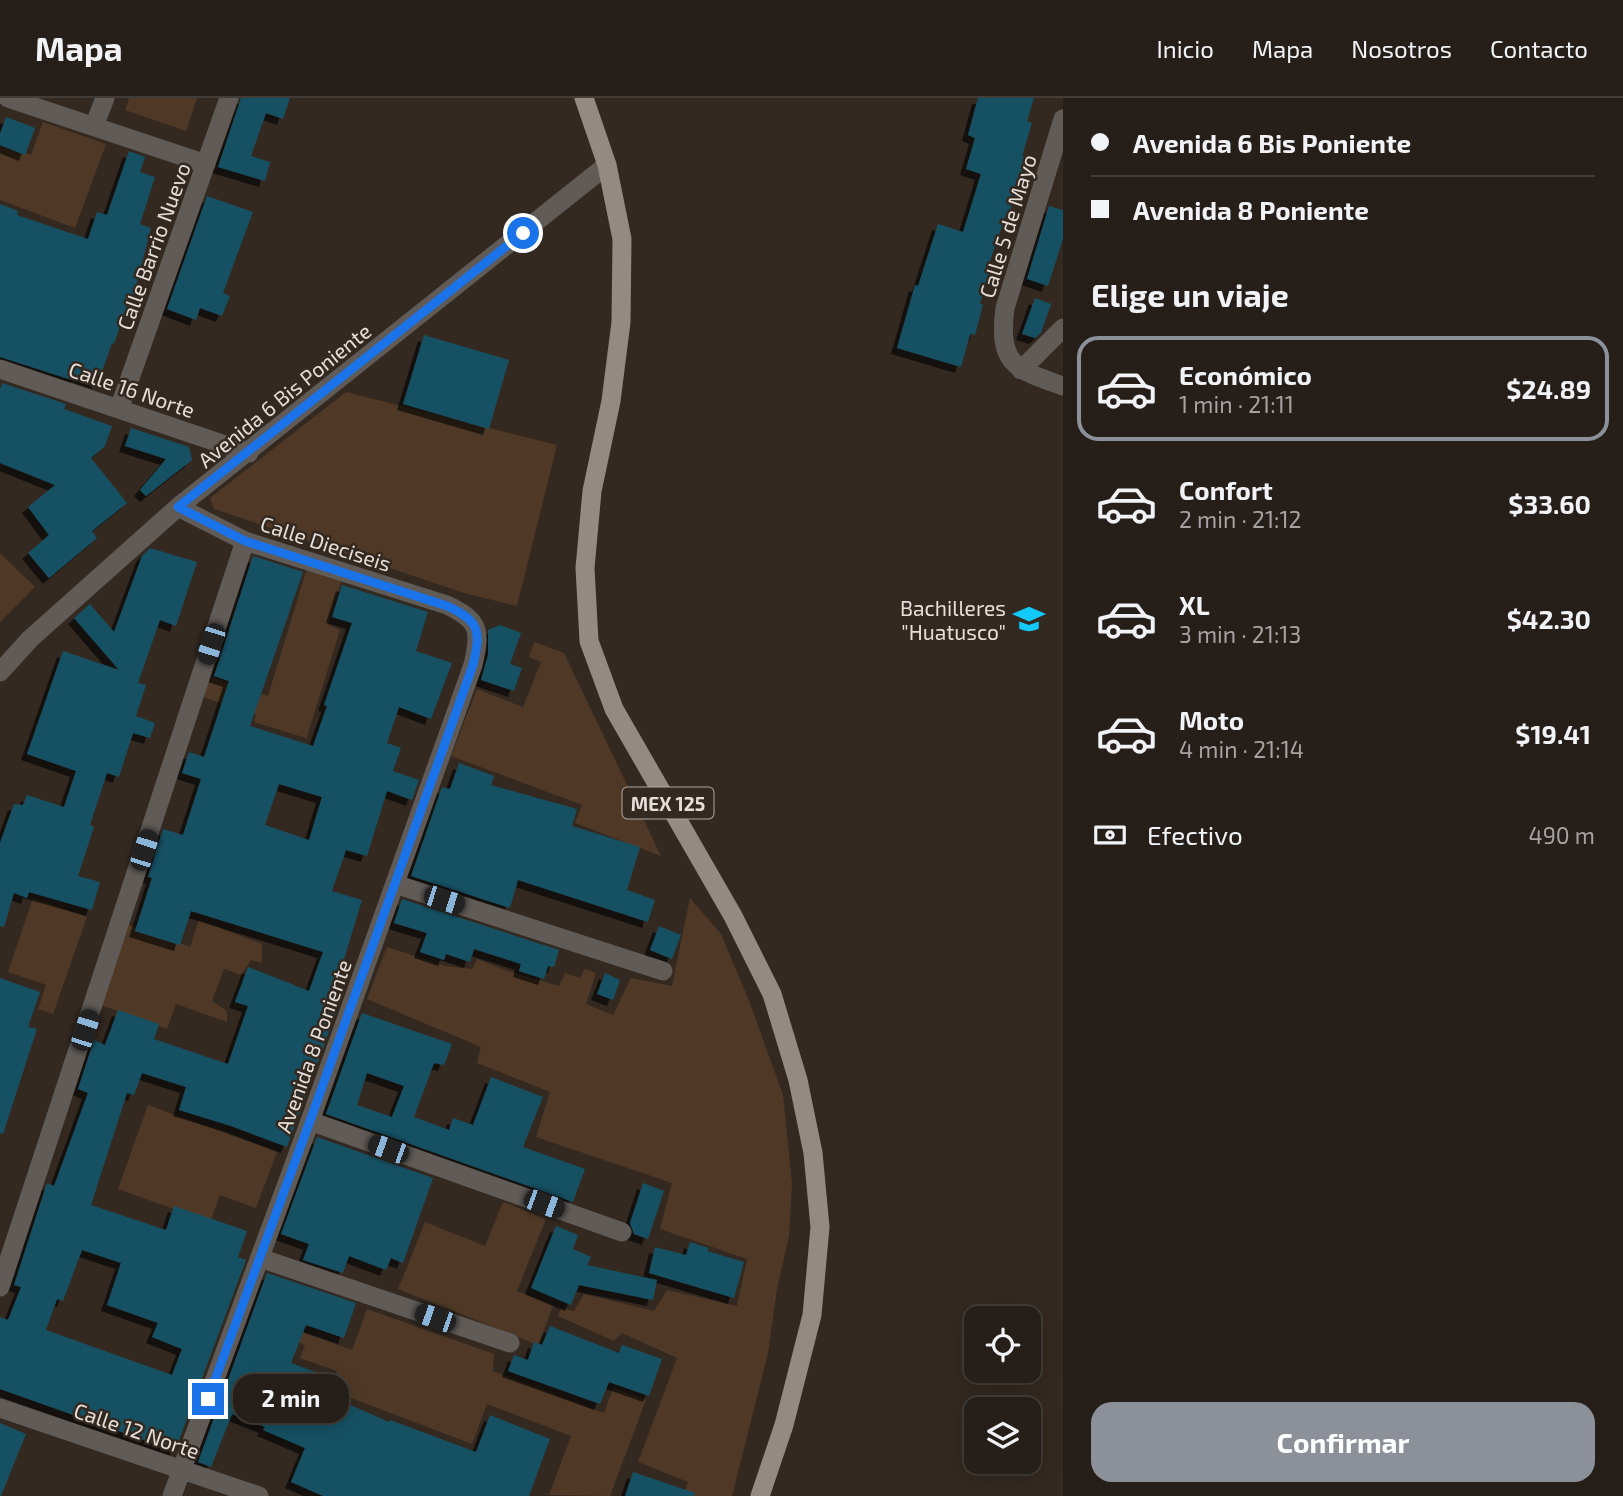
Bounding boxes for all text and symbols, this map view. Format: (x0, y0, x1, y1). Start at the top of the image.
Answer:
text: Mapa (35, 28, 123, 68)
text: Inicio (1156, 34, 1214, 63)
text: Mapa (1252, 34, 1313, 63)
text: Nosotros (1351, 34, 1452, 63)
text: Contacto (1490, 34, 1588, 63)
text: Avenida 6 Bis Poniente (1133, 127, 1411, 158)
street label: Calle 5 de Mayo (973, 151, 1041, 301)
street label: Calle Barrio Nuevo (111, 159, 195, 333)
text: Avenida 8 Poniente (1133, 194, 1369, 225)
route start (507, 217, 539, 249)
text: Elige un viaje (1091, 275, 1289, 313)
street label: Avenida 6 Bis Poniente (193, 318, 375, 472)
street label: Calle 16 Norte (66, 356, 198, 422)
icon: car (1095, 357, 1158, 420)
text: Económico (1179, 359, 1312, 390)
text: $24.89 (1506, 373, 1591, 404)
text: 1 min · 21:11 (1179, 390, 1294, 418)
icon: car (1095, 472, 1158, 535)
text: Confort (1179, 474, 1273, 505)
text: $33.60 (1508, 488, 1591, 519)
text: 2 min · 21:12 (1179, 505, 1302, 533)
street label: Calle Dieciseis (258, 510, 394, 576)
icon: car (1095, 587, 1158, 650)
text: XL (1179, 589, 1210, 620)
place label: Bachilleres "Huatusco" (900, 595, 1006, 644)
school or university icon: Bachilleres "Huatusco" (1012, 602, 1046, 636)
text: $42.30 (1507, 603, 1591, 634)
text: 3 min · 21:13 (1179, 620, 1301, 648)
car (195, 621, 228, 667)
icon: car (1095, 702, 1158, 765)
text: Moto (1179, 704, 1244, 735)
text: $19.41 (1515, 718, 1591, 749)
text: 4 min · 21:14 (1179, 735, 1304, 763)
road number: MEX 125 (622, 788, 714, 818)
icon: cash (1091, 816, 1129, 854)
text: Efectivo (1147, 819, 1243, 850)
text: 490 m (1529, 821, 1595, 849)
car (128, 827, 161, 873)
car (421, 884, 468, 916)
street label: Avenida 8 Poniente (270, 956, 356, 1136)
car (69, 1007, 102, 1053)
car (365, 1132, 412, 1166)
car (521, 1187, 568, 1221)
car (412, 1301, 459, 1335)
map controls (964, 1306, 1041, 1474)
button: locate (964, 1306, 1041, 1383)
callout: 2 min (232, 1374, 348, 1424)
route end (192, 1383, 224, 1415)
text: 2 min (262, 1384, 320, 1412)
street label: Calle 12 Norte (71, 1397, 203, 1463)
button: layers (964, 1397, 1041, 1474)
button: Confirmar (1091, 1402, 1595, 1482)

